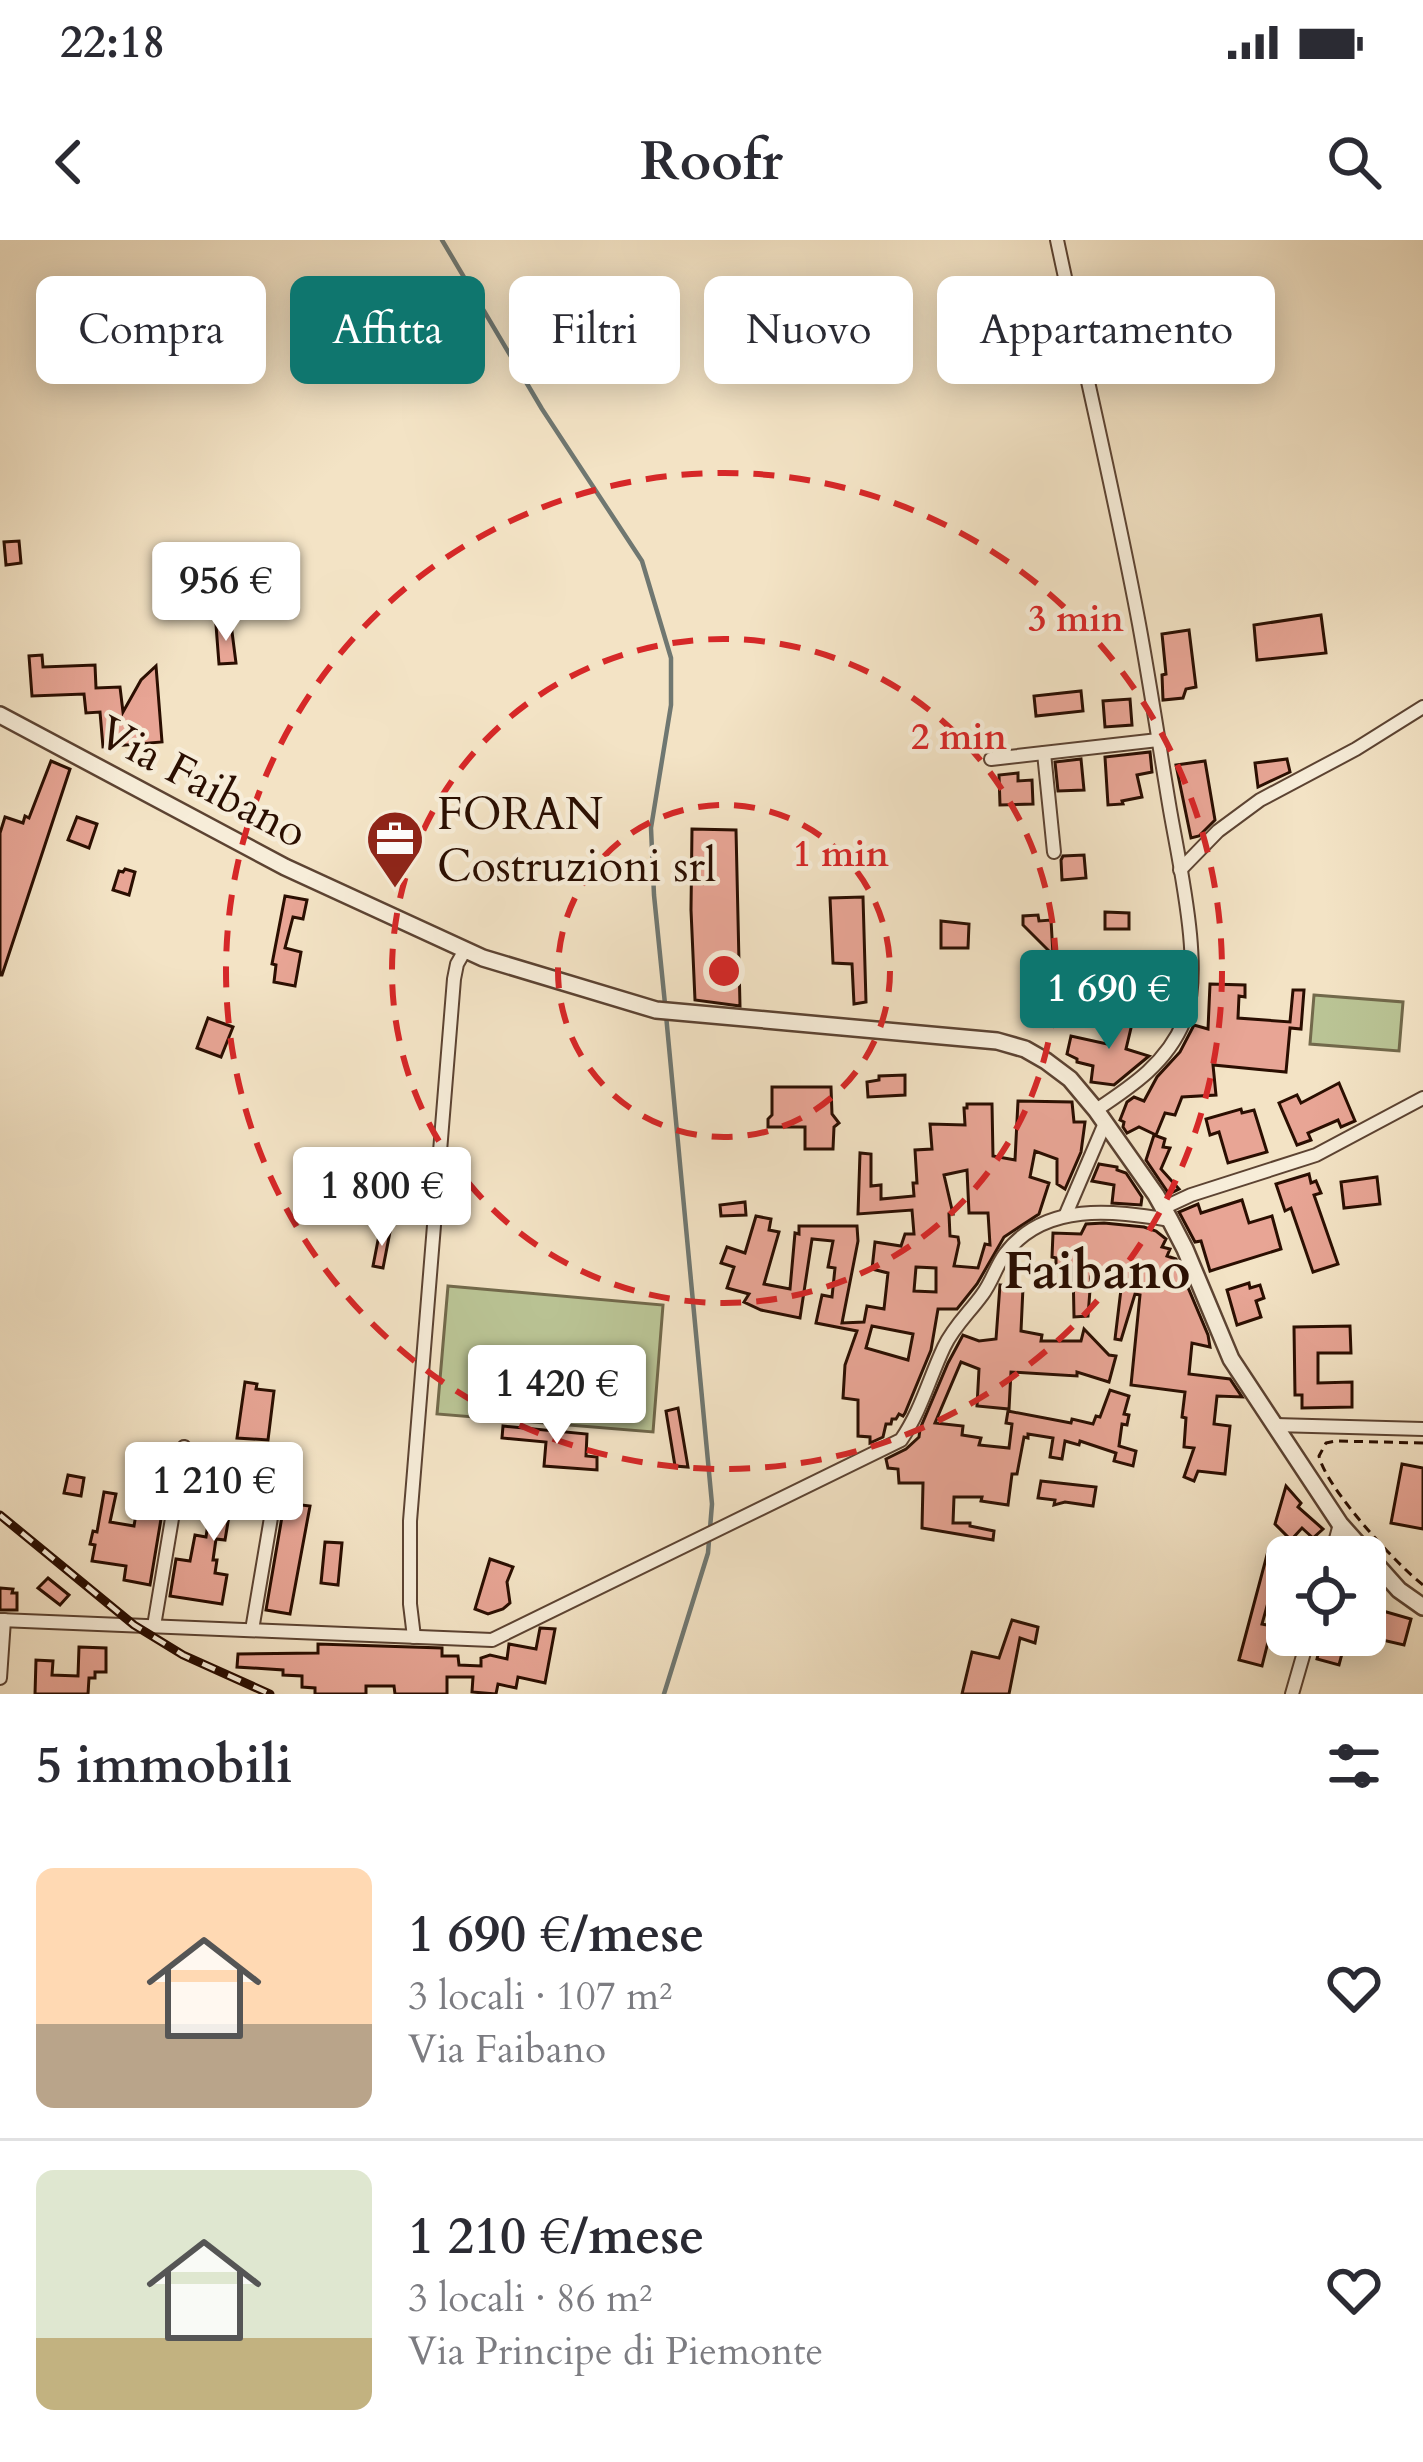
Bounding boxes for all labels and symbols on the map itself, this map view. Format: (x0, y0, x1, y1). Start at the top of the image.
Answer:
pin: 956 € (142, 542, 310, 644)
text: 3 min (1028, 595, 1124, 644)
street label: Via Faibano (87, 702, 317, 863)
text: 2 min (911, 713, 1007, 762)
place label: FORAN Costruzioni srl (437, 784, 716, 897)
office icon: FORAN Costruzioni srl (364, 808, 426, 890)
text: 1 min (793, 830, 889, 879)
centre of rings (703, 950, 745, 992)
pin: 1 690 € (998, 950, 1220, 1052)
pin: 1 800 € (271, 1147, 493, 1249)
district label: Faibano (1003, 1237, 1191, 1307)
pin: 1 420 € (446, 1345, 668, 1447)
pin: 1 210 € (103, 1442, 325, 1544)

